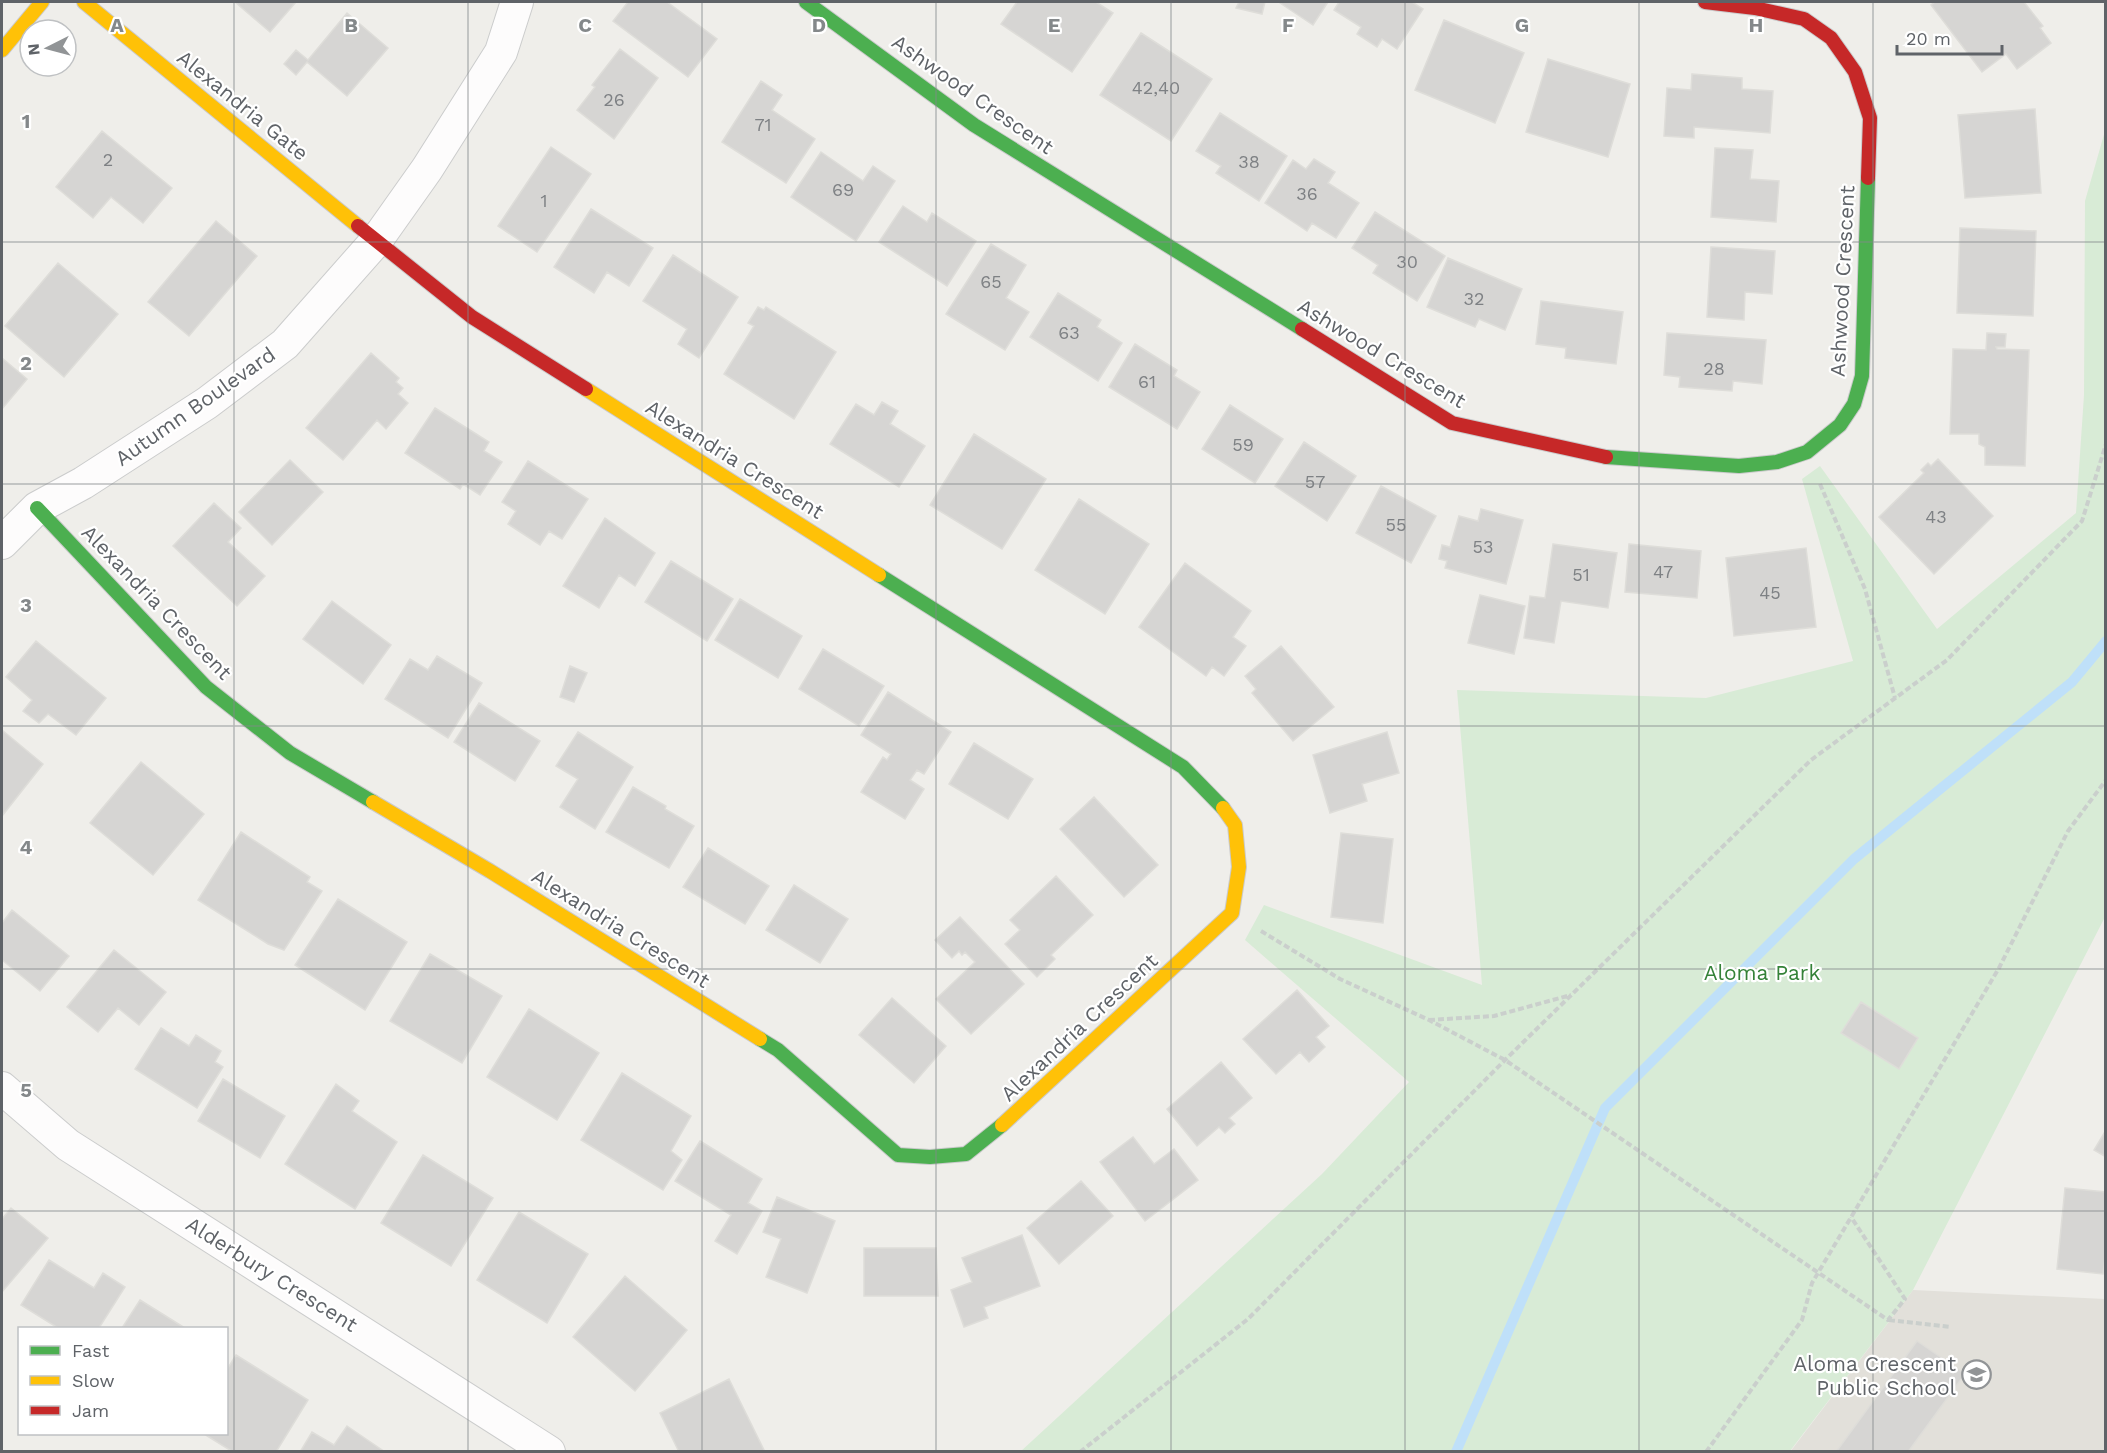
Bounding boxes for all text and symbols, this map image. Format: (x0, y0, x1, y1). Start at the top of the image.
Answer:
text: A (110, 13, 124, 37)
text: B (344, 13, 358, 37)
text: C (578, 13, 592, 37)
text: D (812, 13, 826, 37)
text: E (1048, 13, 1060, 37)
text: F (1282, 13, 1294, 37)
text: G (1515, 13, 1529, 37)
text: H (1749, 13, 1763, 37)
north arrow (18, 18, 78, 78)
scale bar (1897, 18, 2002, 56)
text: 20 m (1906, 28, 1951, 49)
street label: Ashwood Crescent (887, 29, 1059, 159)
text: N (24, 43, 44, 56)
street label: Alexandria Gate (172, 45, 314, 165)
house number: 42,40 (1132, 77, 1180, 98)
house number: 26 (603, 89, 625, 110)
text: 1 (22, 109, 30, 133)
house number: 71 (754, 114, 772, 135)
house number: 2 (103, 149, 113, 170)
house number: 38 (1238, 151, 1260, 172)
house number: 69 (832, 179, 854, 200)
house number: 36 (1296, 183, 1318, 204)
street label: Ashwood Crescent (1824, 184, 1860, 377)
house number: 1 (540, 190, 548, 211)
house number: 30 (1396, 251, 1418, 272)
house number: 65 (980, 271, 1002, 292)
house number: 32 (1464, 288, 1485, 309)
street label: Ashwood Crescent (1293, 293, 1471, 413)
house number: 63 (1058, 322, 1080, 343)
street label: Autumn Boulevard (110, 341, 280, 471)
text: 2 (20, 351, 32, 375)
house number: 28 (1703, 358, 1725, 379)
house number: 61 (1138, 371, 1156, 392)
street label: Alexandria Crescent (641, 394, 829, 524)
house number: 59 (1232, 434, 1254, 455)
house number: 57 (1305, 471, 1325, 492)
house number: 43 (1925, 506, 1947, 527)
house number: 55 (1386, 514, 1406, 535)
street label: Alexandria Crescent (77, 520, 237, 685)
house number: 53 (1473, 536, 1493, 557)
house number: 47 (1653, 561, 1673, 582)
house number: 51 (1572, 564, 1590, 585)
house number: 45 (1759, 582, 1781, 603)
text: 3 (20, 593, 32, 617)
text: 4 (20, 835, 33, 859)
street label: Alexandria Crescent (527, 863, 715, 993)
street label: Alexandria Crescent (995, 948, 1163, 1106)
park label: Aloma Park (1704, 960, 1820, 985)
text: 5 (20, 1078, 32, 1102)
street label: Alderbury Crescent (182, 1211, 363, 1337)
legend (18, 1327, 228, 1435)
text: Fast (72, 1340, 110, 1361)
place label: Aloma Crescent Public School (1793, 1351, 1957, 1400)
school or university icon: Aloma Crescent Public School (1961, 1359, 1993, 1391)
text: Slow (72, 1370, 115, 1391)
text: Jam (72, 1400, 109, 1421)

